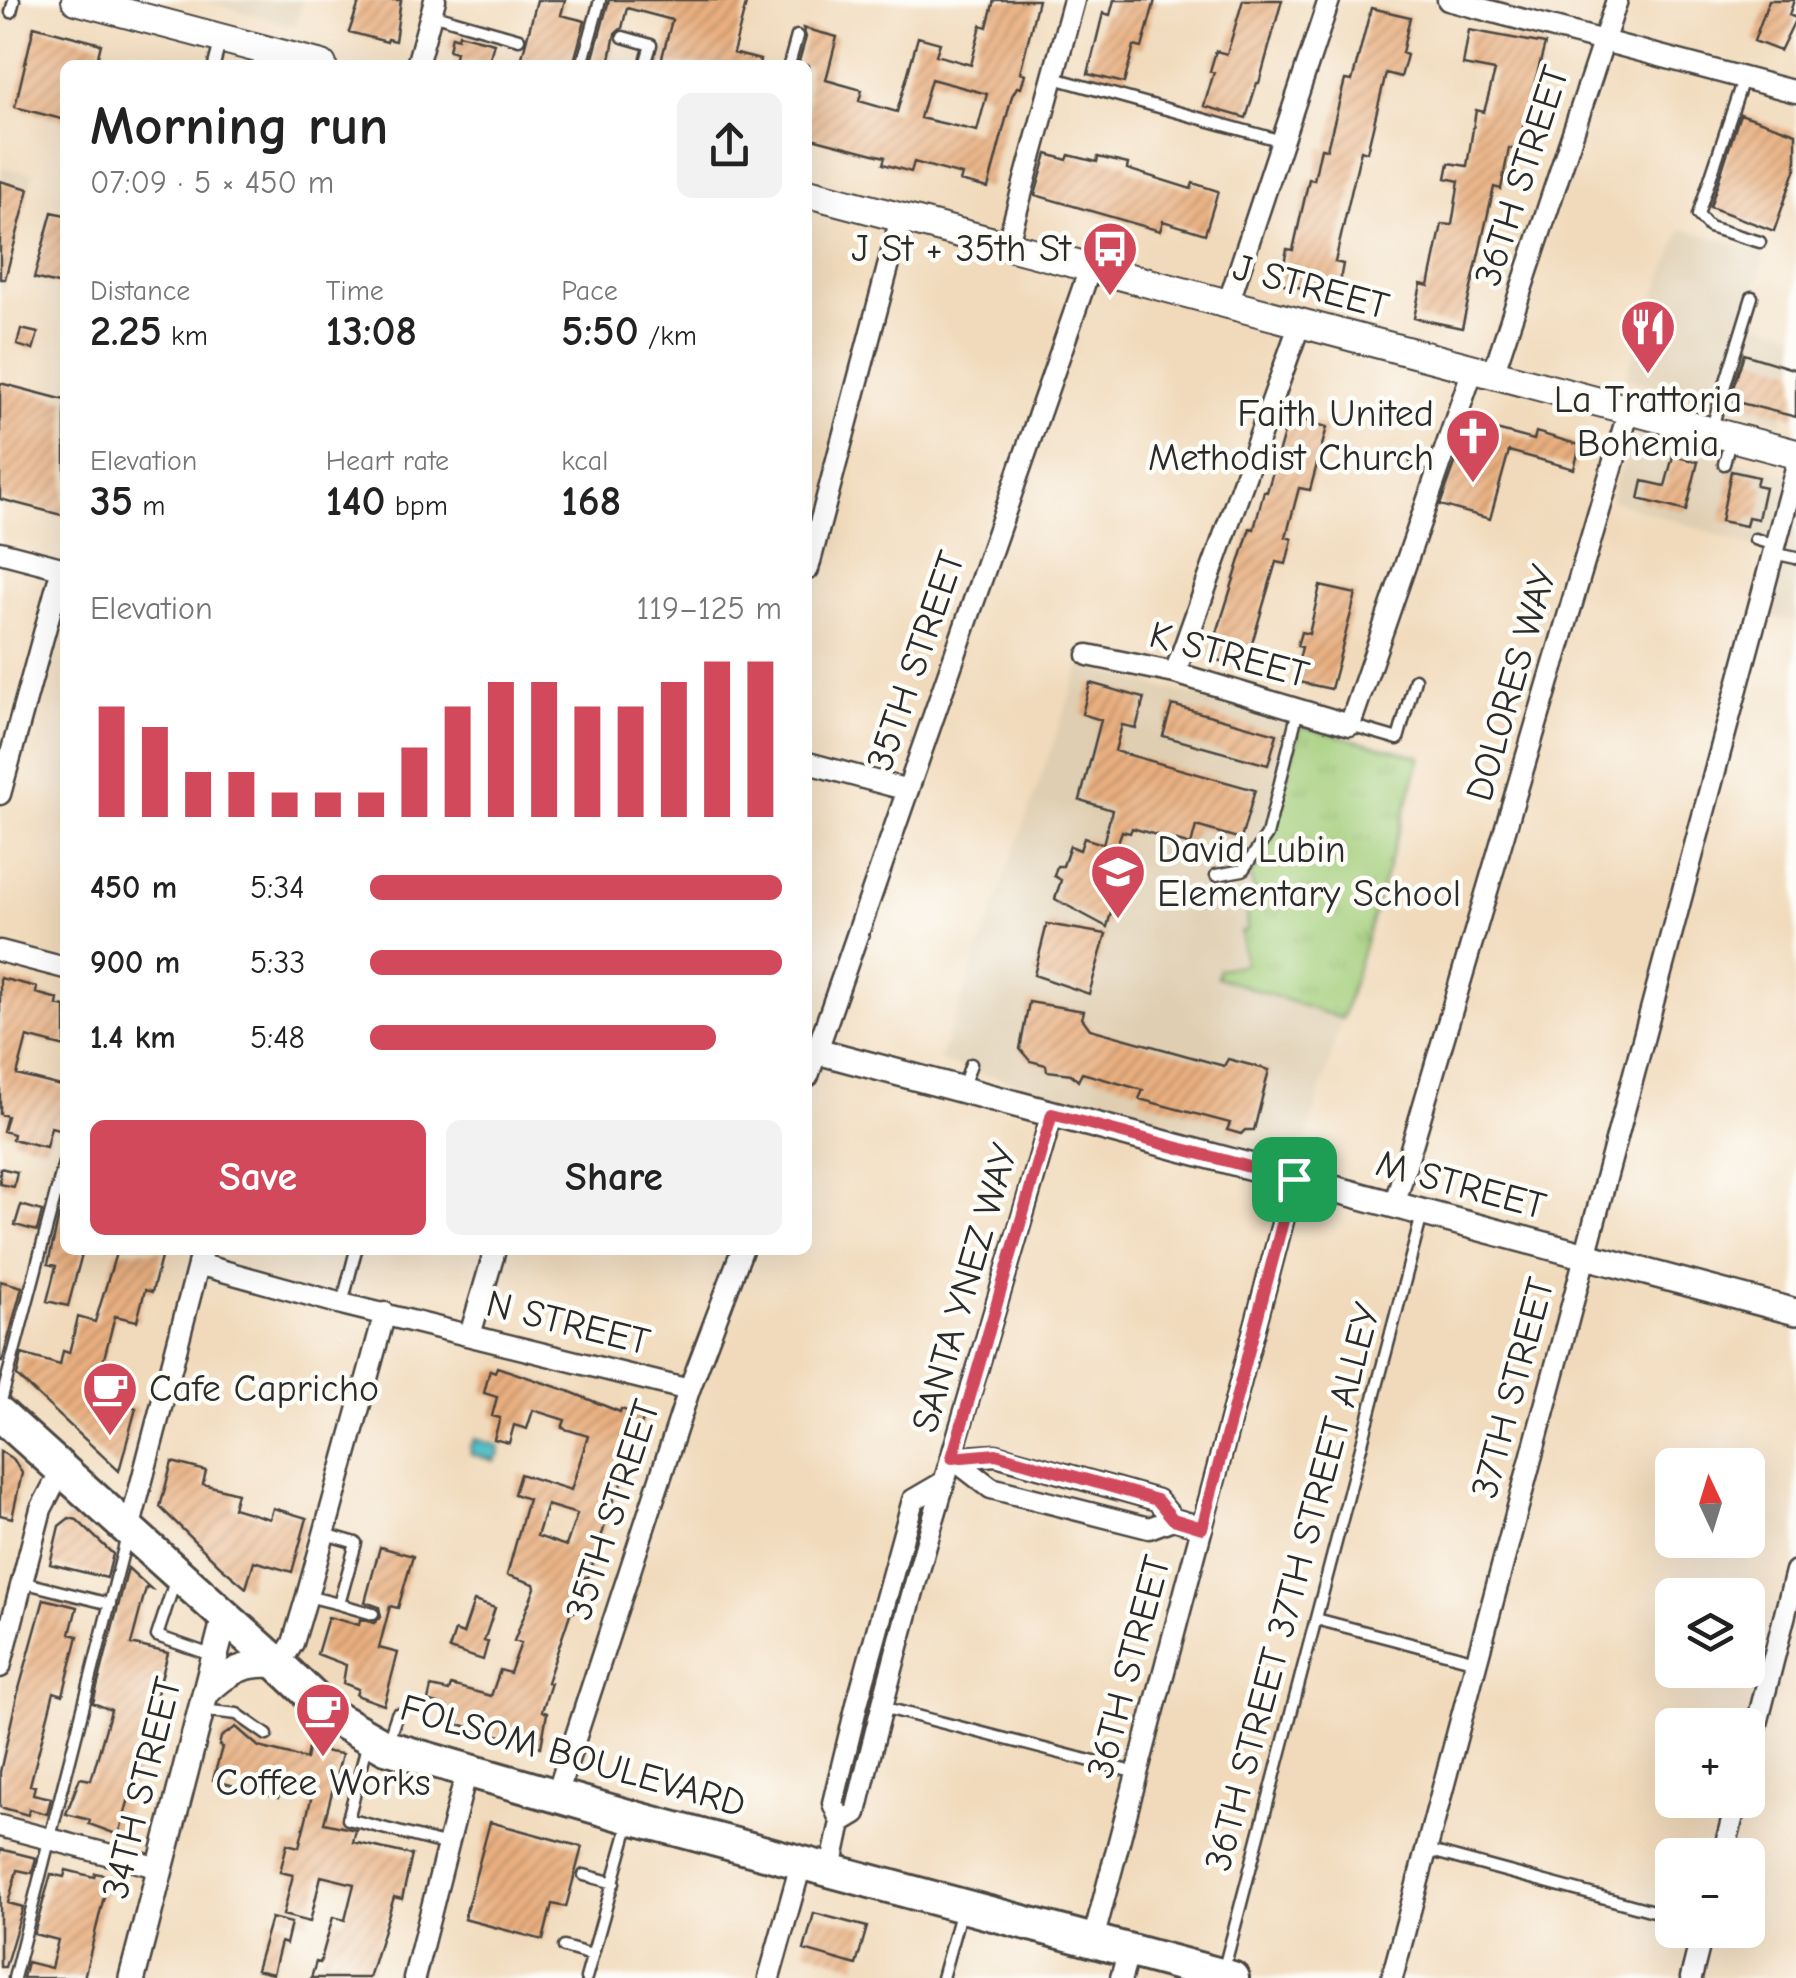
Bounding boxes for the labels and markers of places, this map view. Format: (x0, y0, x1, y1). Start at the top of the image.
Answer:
bus stop icon: J St + 35th St (1080, 219, 1140, 298)
place label: J St + 35th St (851, 227, 1072, 271)
restaurant icon: La Trattoria Bohemia (1618, 297, 1678, 376)
place label: La Trattoria Bohemia (1554, 378, 1742, 466)
place label: Faith United Methodist Church (1148, 392, 1434, 480)
church icon: Faith United Methodist Church (1443, 406, 1503, 485)
place label: David Lubin Elementary School (1157, 828, 1461, 916)
school or university icon: David Lubin Elementary School (1088, 842, 1148, 921)
pin (1252, 1137, 1337, 1222)
cafe icon: Cafe Capricho (80, 1359, 140, 1438)
place label: Cafe Capricho (149, 1367, 379, 1411)
cafe icon: Coffee Works (293, 1680, 353, 1759)
place label: Coffee Works (215, 1761, 431, 1805)

